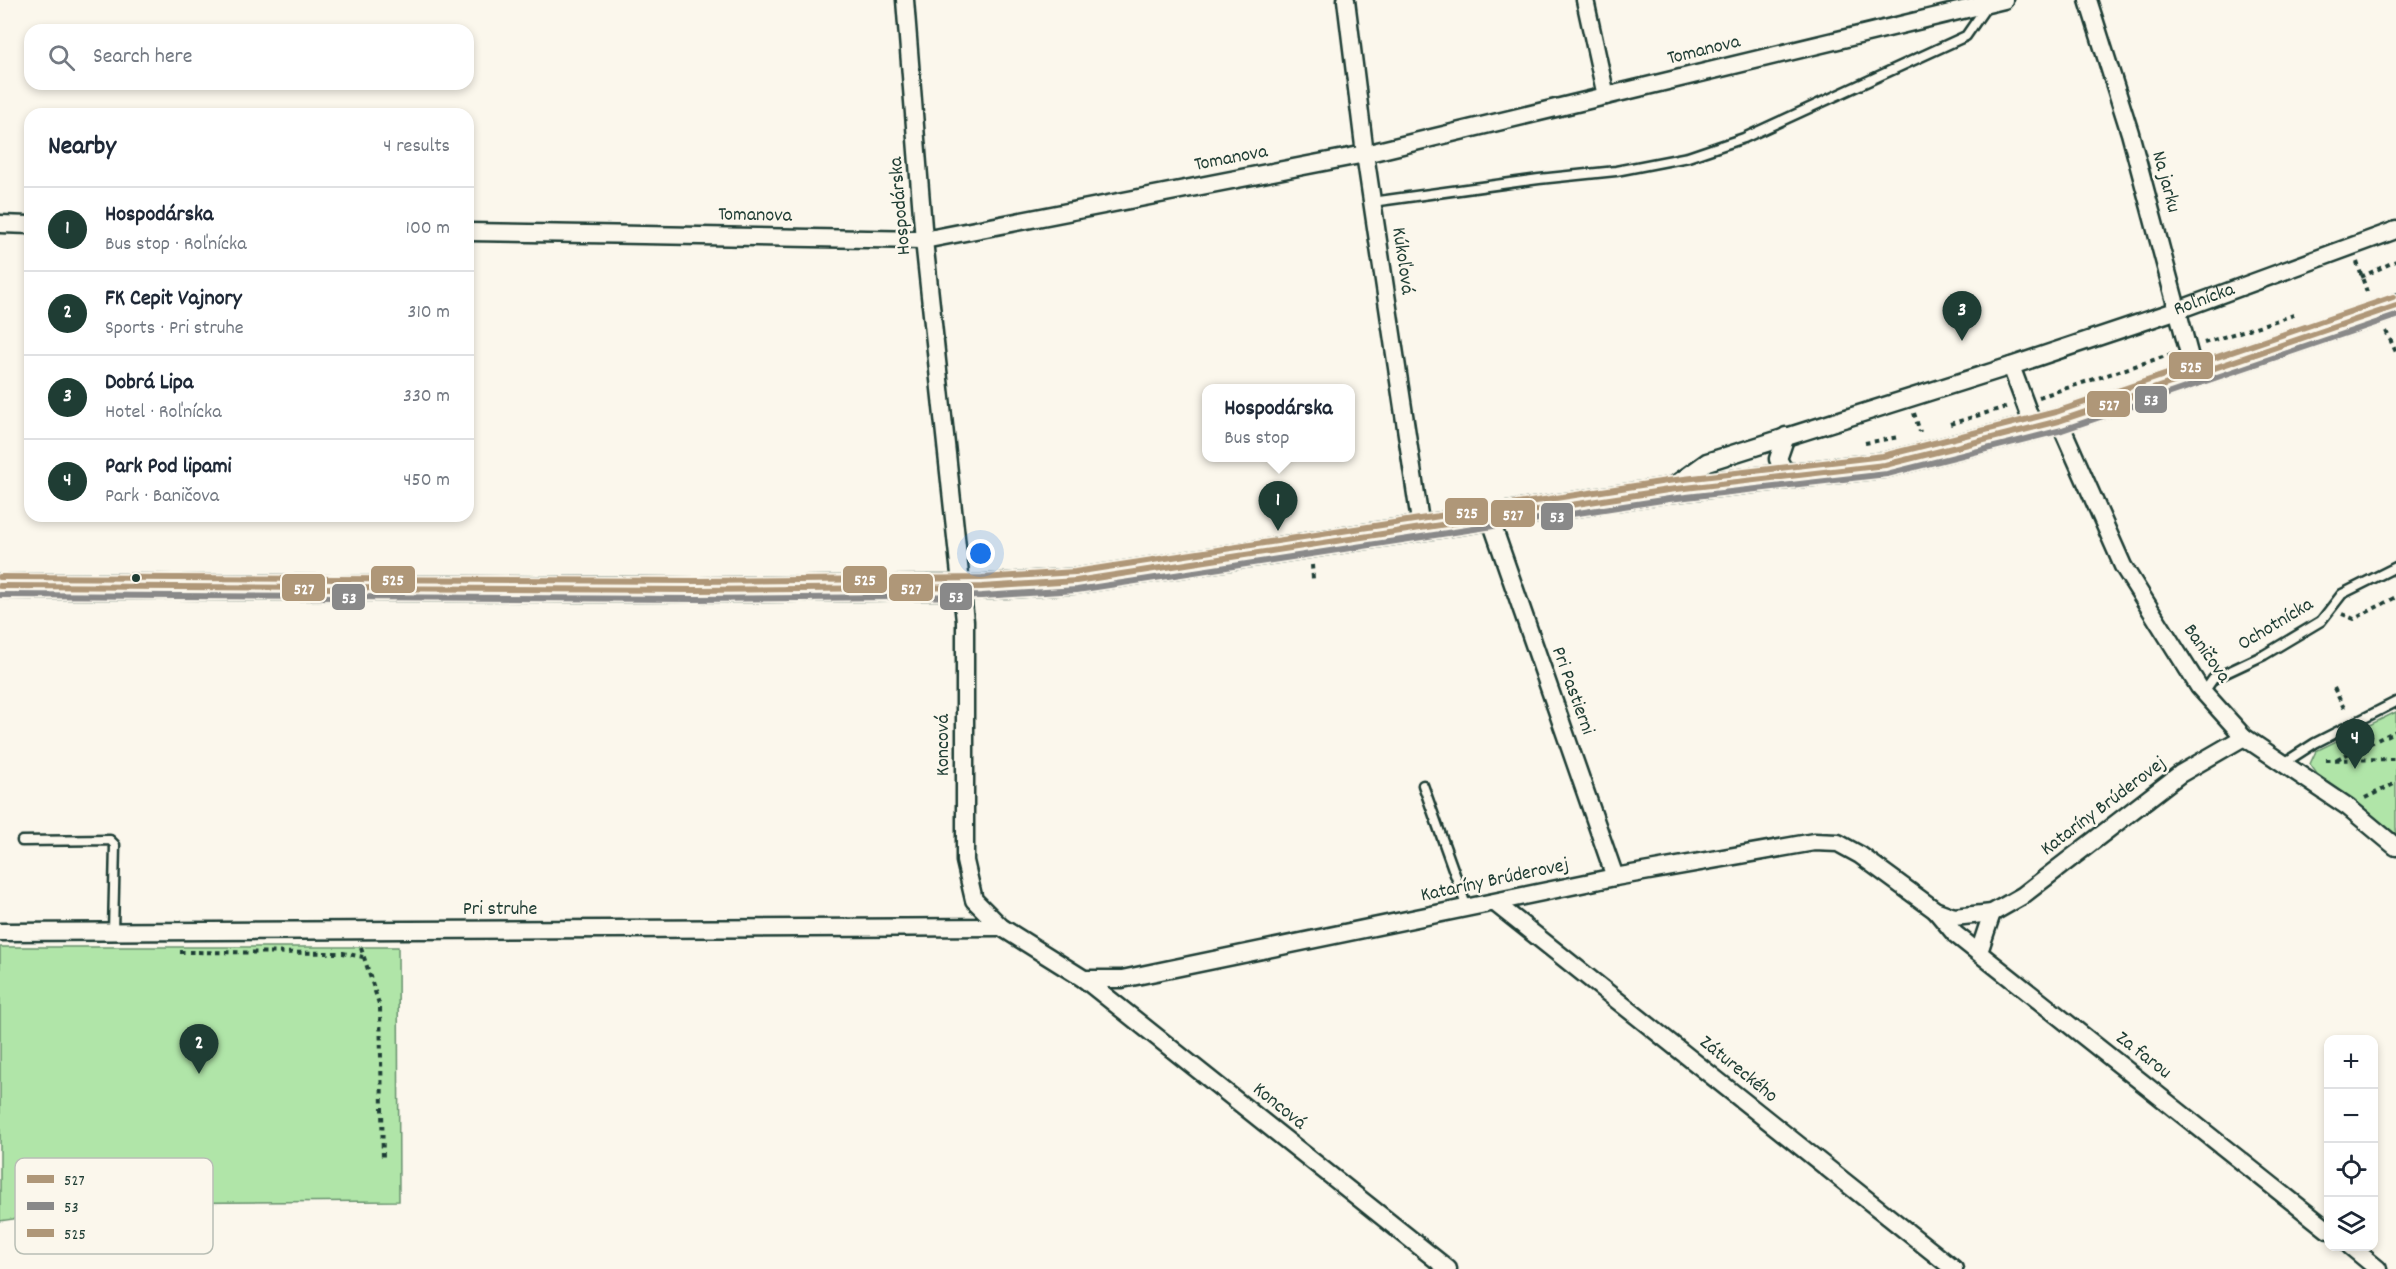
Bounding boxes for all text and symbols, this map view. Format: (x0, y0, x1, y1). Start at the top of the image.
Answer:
search box (24, 24, 474, 90)
street label: Tomanova (1665, 28, 1744, 74)
icon: search (45, 41, 78, 74)
text: Search here (93, 42, 192, 73)
text: Nearby (48, 129, 116, 166)
text: 4 results (383, 133, 450, 161)
street label: Tomanova (1192, 138, 1271, 180)
street label: Na jarku (2143, 148, 2187, 216)
street label: Hospodárska (883, 155, 919, 256)
text: Hospodárska (105, 200, 213, 231)
street label: Tomanova (718, 201, 793, 231)
text: 1 (65, 215, 70, 243)
text: 100 m (406, 215, 450, 243)
street label: Kúkoľová (1383, 225, 1421, 297)
text: Bus stop · Roľnícka (105, 231, 247, 259)
street label: Roľnícka (2170, 276, 2239, 324)
text: FK Cepit Vajnory (105, 284, 242, 315)
pin: 3 (1942, 292, 1982, 341)
text: 2 (63, 299, 72, 327)
text: 310 m (408, 299, 450, 327)
text: Sports · Pri struhe (105, 315, 243, 343)
line badge: 525 (2168, 351, 2214, 380)
text: 525 (2180, 357, 2202, 380)
text: Dobrá Lipa (105, 368, 193, 399)
text: 3 (63, 383, 72, 411)
text: 330 m (403, 383, 450, 411)
popup (1202, 384, 1355, 462)
line badge: 53 (2134, 385, 2168, 414)
line badge: 527 (2086, 390, 2131, 418)
text: 53 (2144, 390, 2158, 413)
text: Hospodárska (1224, 394, 1333, 425)
text: 527 (2099, 395, 2119, 418)
text: Hotel · Roľnícka (105, 399, 222, 427)
text: Bus stop (1224, 425, 1289, 453)
text: Park Pod lipami (105, 452, 232, 483)
text: 4 (63, 467, 72, 495)
text: 450 m (403, 467, 450, 495)
pin: 1 (1258, 482, 1298, 531)
text: Park · Baničova (105, 483, 219, 511)
line badge: 525 (1444, 497, 1489, 526)
line badge: 527 (1490, 499, 1536, 528)
line badge: 53 (1540, 502, 1574, 531)
text: 525 (1456, 503, 1478, 526)
text: 527 (1503, 505, 1523, 528)
text: 53 (1550, 507, 1564, 530)
your location (966, 539, 995, 568)
line badge: 525 (370, 565, 416, 594)
line badge: 525 (842, 565, 888, 594)
text: 525 (382, 570, 404, 593)
text: 525 (854, 570, 876, 593)
unlabelled marker (130, 572, 142, 584)
line badge: 527 (281, 573, 326, 602)
line badge: 527 (888, 573, 934, 602)
text: 527 (294, 579, 314, 602)
text: 527 (901, 579, 921, 602)
line badge: 53 (939, 582, 973, 611)
line badge: 53 (331, 583, 366, 611)
text: 53 (949, 587, 963, 610)
text: 53 (342, 588, 356, 611)
street label: Ochotnícka (2233, 591, 2320, 659)
street label: Baničova (2175, 619, 2237, 690)
street label: Pri Pastierni (1543, 643, 1601, 739)
street label: Koncová (930, 714, 958, 776)
pin: 4 (2336, 720, 2374, 769)
street label: Kataríny Brúderovej (2035, 750, 2173, 864)
street label: Kataríny Brúderovej (1418, 852, 1572, 910)
street label: Pri struhe (463, 896, 537, 924)
pin: 2 (180, 1024, 218, 1074)
street label: Za farou (2109, 1025, 2177, 1087)
street label: Zátureckého (1693, 1030, 1783, 1110)
map controls (2324, 1035, 2378, 1251)
button: + (2324, 1035, 2378, 1089)
street label: Koncová (1246, 1076, 1312, 1138)
button: − (2324, 1089, 2378, 1143)
button: locate (2324, 1143, 2378, 1197)
legend (15, 1158, 213, 1254)
text: 527 (64, 1170, 85, 1193)
text: 53 (64, 1197, 79, 1220)
button: layers (2324, 1197, 2378, 1251)
text: 525 (64, 1224, 86, 1247)

